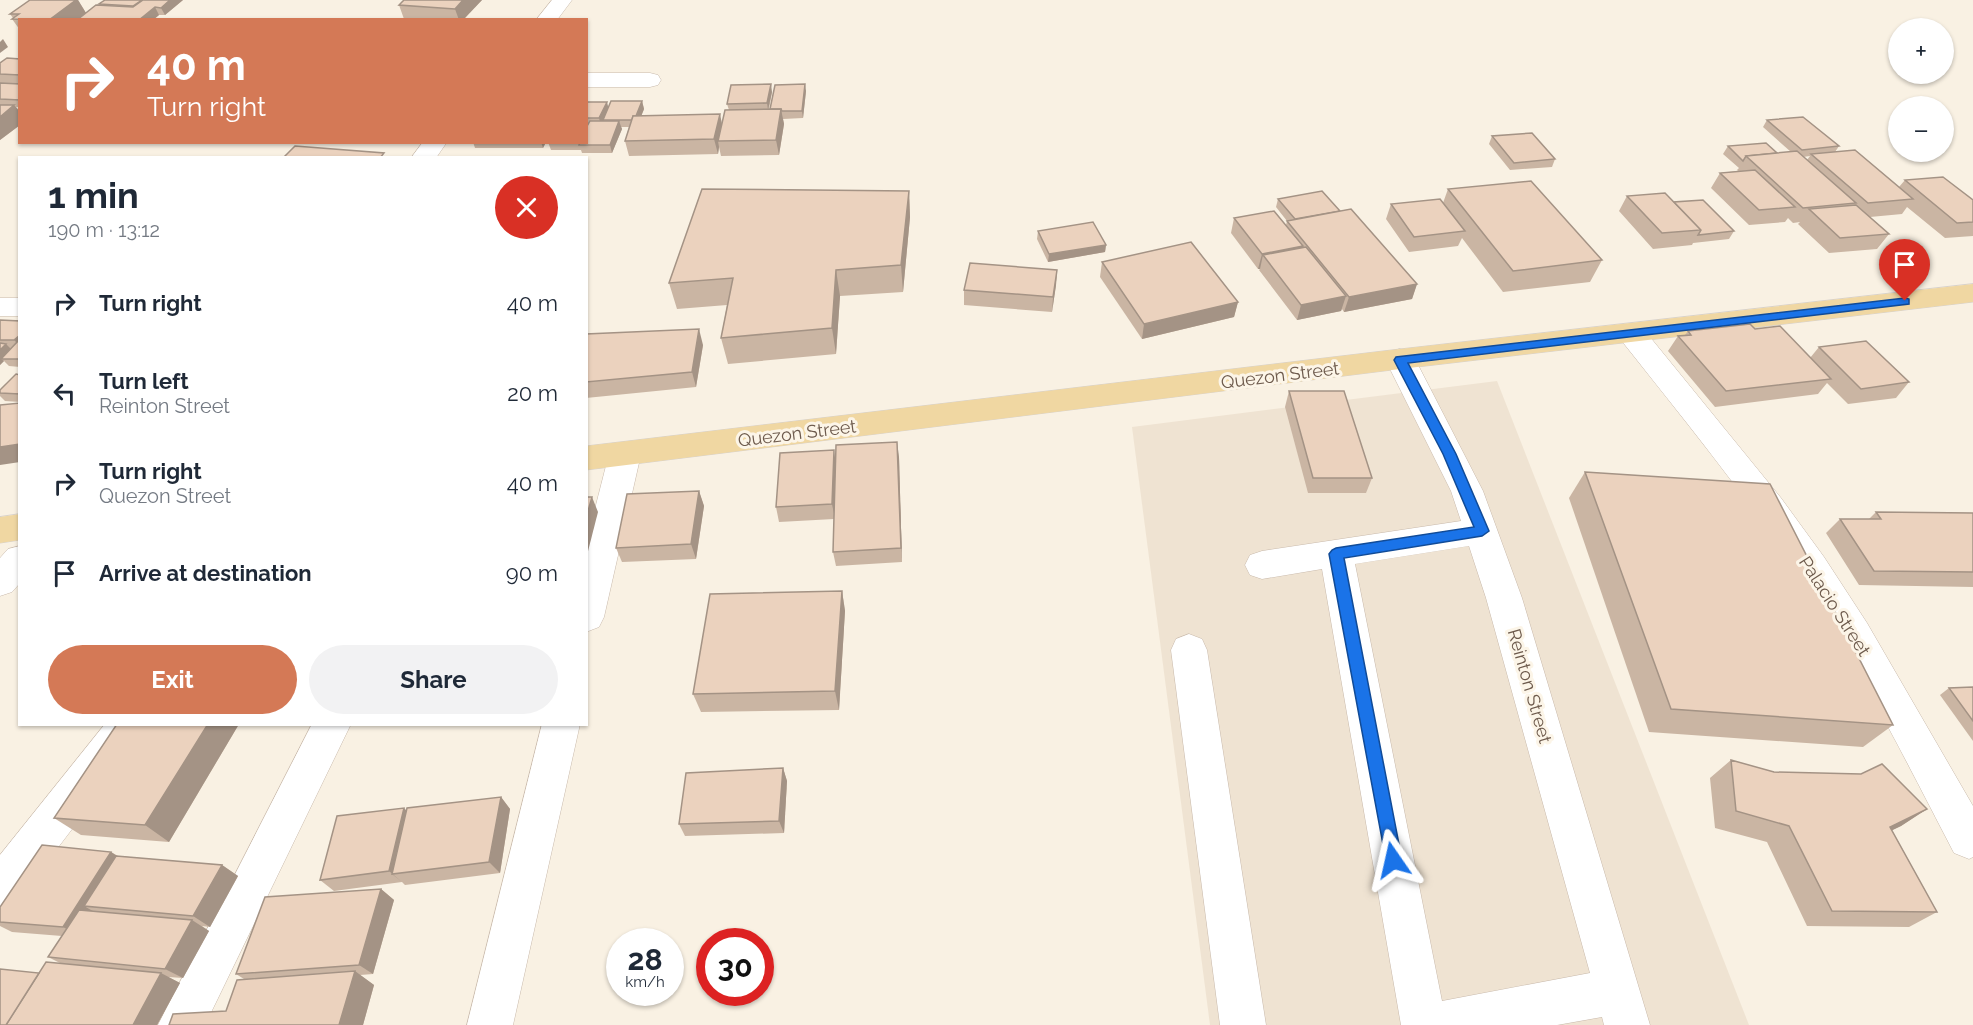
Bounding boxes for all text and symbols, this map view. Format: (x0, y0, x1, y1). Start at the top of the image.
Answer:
map controls (1888, 18, 1954, 162)
button: + (1888, 18, 1954, 84)
text: 40 m (147, 41, 246, 90)
icon: right (48, 42, 126, 120)
text: Turn right (147, 91, 266, 122)
button: − (1888, 96, 1954, 162)
text: 1 min (48, 174, 139, 216)
button: close (495, 176, 558, 239)
text: 190 m · 13:12 (48, 218, 160, 242)
pin (1879, 239, 1930, 301)
icon: arrive (1888, 248, 1921, 281)
icon: right (48, 287, 81, 320)
text: Turn right (99, 290, 202, 316)
text: 40 m (507, 290, 558, 316)
street label: Quezon Street (1220, 357, 1340, 393)
text: Turn left (99, 368, 189, 394)
icon: left (48, 377, 81, 410)
text: 20 m (507, 380, 558, 406)
text: Reinton Street (99, 394, 230, 418)
street label: Quezon Street (737, 415, 857, 451)
text: Turn right (99, 458, 202, 484)
icon: right (48, 467, 81, 500)
text: 40 m (507, 470, 558, 496)
text: Quezon Street (99, 484, 231, 508)
street label: Palacio Street (1795, 552, 1875, 660)
icon: arrive (48, 557, 81, 590)
text: Arrive at destination (99, 560, 312, 586)
text: 90 m (506, 560, 558, 586)
street label: Reinton Street (1504, 626, 1556, 746)
button: Exit (48, 645, 297, 714)
button: Share (309, 645, 558, 714)
position arrow (1361, 828, 1425, 892)
speed limit sign: 30 (696, 928, 774, 1006)
text: 28 (627, 942, 663, 977)
text: km/h (625, 973, 665, 991)

